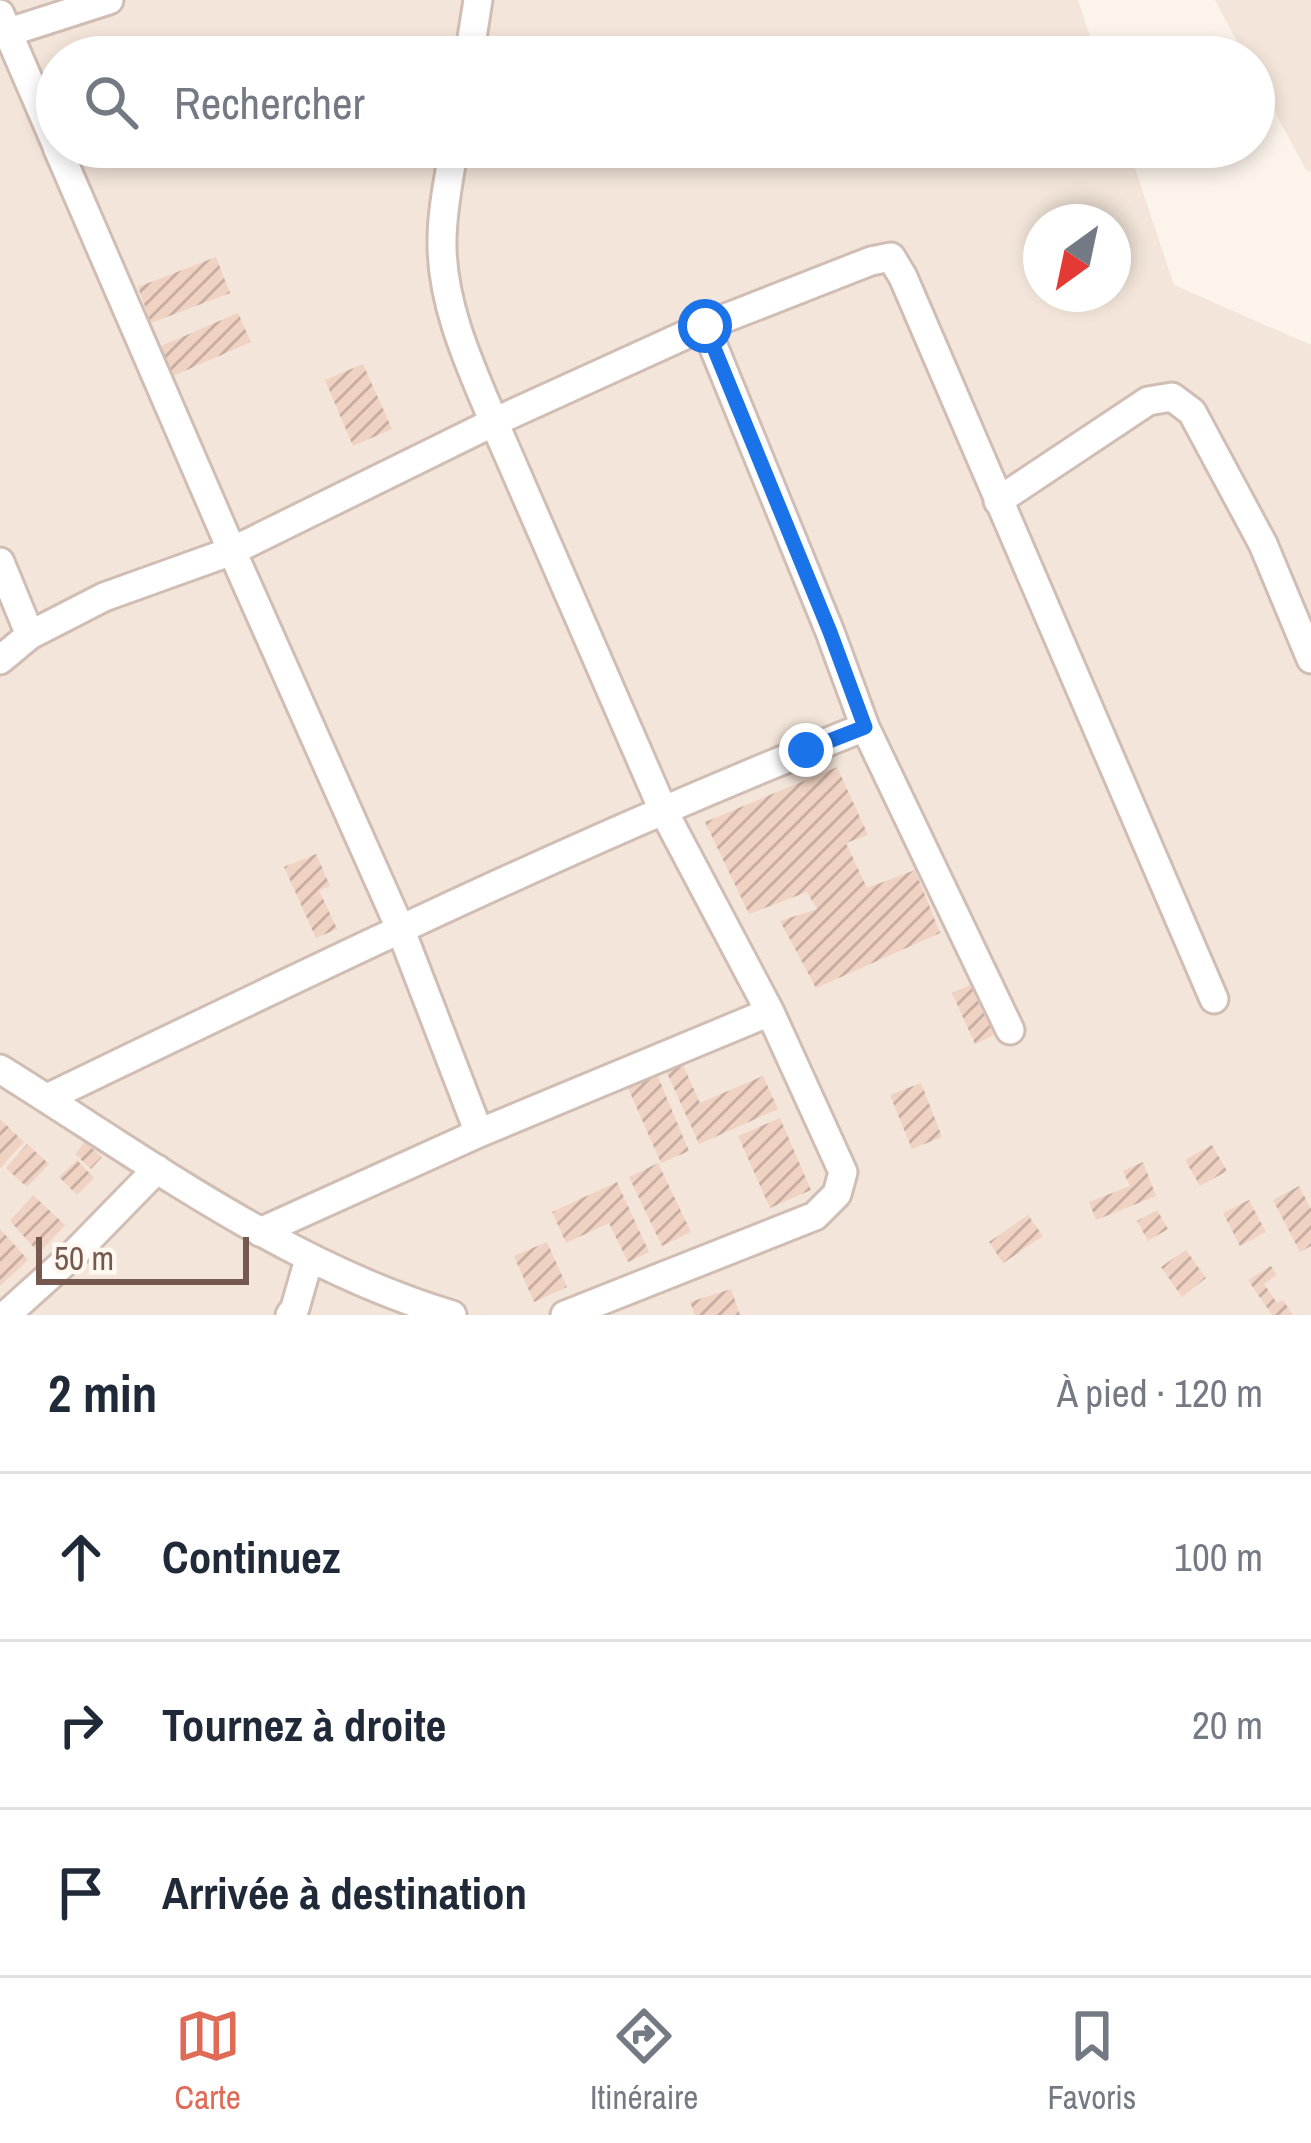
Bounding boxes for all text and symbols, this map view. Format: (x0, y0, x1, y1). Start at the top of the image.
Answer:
search box (36, 36, 1275, 168)
icon: search (78, 69, 144, 135)
text: Rechercher (174, 72, 365, 133)
north arrow (1023, 204, 1131, 312)
route start (678, 299, 732, 353)
route end (779, 723, 833, 777)
scale bar (36, 1231, 249, 1284)
text: 50 m (54, 1236, 114, 1280)
text: 2 min (48, 1359, 157, 1428)
text: À pied · 120 m (1057, 1367, 1263, 1419)
icon: ahead (48, 1524, 114, 1590)
text: Continuez (162, 1526, 340, 1587)
text: 100 m (1174, 1531, 1263, 1583)
icon: right (48, 1692, 114, 1758)
text: Tournez à droite (162, 1694, 446, 1755)
text: 20 m (1192, 1699, 1263, 1751)
icon: arrive (48, 1860, 114, 1926)
text: Arrivée à destination (162, 1862, 527, 1923)
tab: Carte (175, 2003, 241, 2119)
tab: Itinéraire (590, 2003, 698, 2119)
tab: Favoris (1047, 2003, 1136, 2119)

